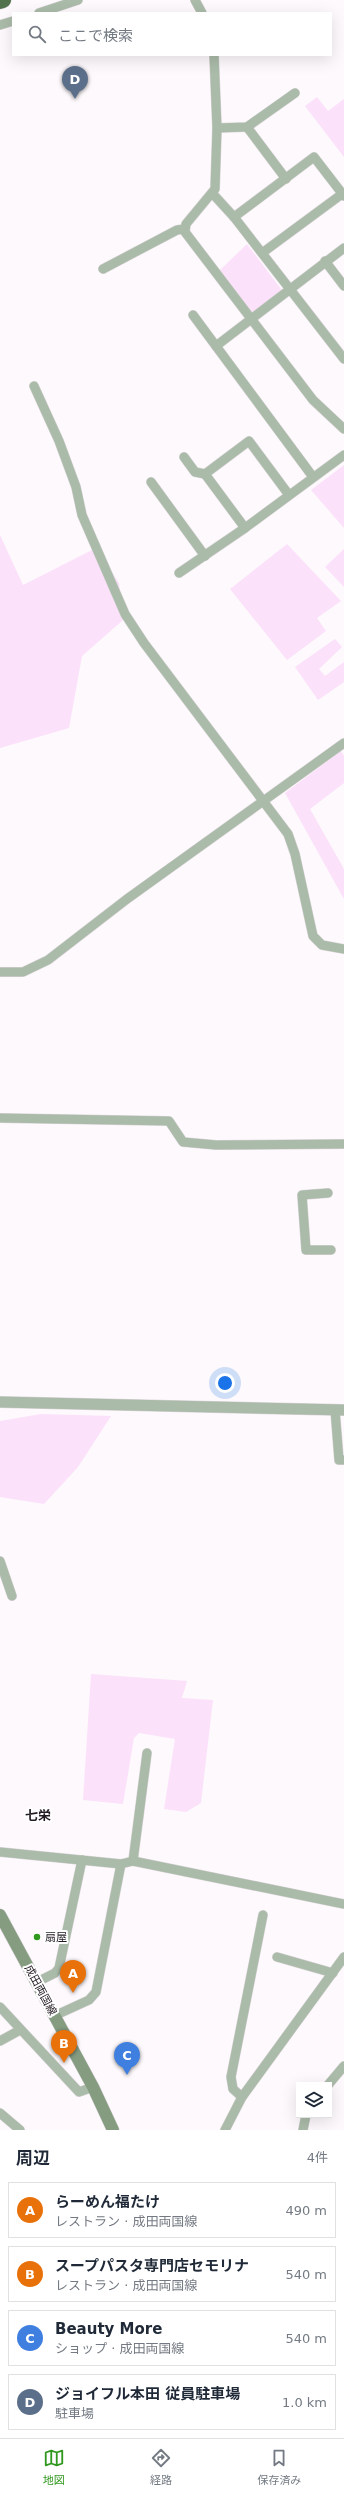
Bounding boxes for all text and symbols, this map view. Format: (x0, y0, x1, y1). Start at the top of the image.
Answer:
search box (12, 12, 332, 56)
icon: search (26, 23, 48, 45)
text: ここで検索 (58, 27, 133, 45)
pin: D (62, 66, 88, 99)
your location (215, 1373, 235, 1393)
district label: 七栄 (25, 1808, 51, 1823)
place label: 扇屋 (45, 1931, 67, 1944)
marker: 扇屋 (32, 1932, 42, 1942)
pin: A (60, 1960, 86, 1993)
street label: 成田両国線 (22, 1963, 59, 2018)
pin: B (51, 2030, 77, 2063)
pin: C (114, 2042, 140, 2075)
map controls (296, 2082, 332, 2118)
button: layers (296, 2082, 332, 2118)
text: 周辺 (16, 2148, 50, 2168)
text: 4件 (307, 2150, 328, 2165)
text: らーめん福たけ (55, 2193, 160, 2211)
text: A (25, 2203, 35, 2218)
text: 490 m (285, 2203, 327, 2218)
text: レストラン · 成田両国線 (55, 2214, 197, 2229)
text: スープパスタ専門店セモリナ (55, 2257, 249, 2275)
text: B (25, 2267, 35, 2282)
text: 540 m (285, 2267, 327, 2282)
text: レストラン · 成田両国線 (55, 2278, 197, 2293)
text: Beauty More (55, 2320, 162, 2338)
text: C (25, 2331, 35, 2346)
text: 540 m (285, 2331, 327, 2346)
text: ショップ · 成田両国線 (55, 2341, 184, 2356)
text: ジョイフル本田 従員駐車場 (55, 2385, 240, 2403)
text: D (25, 2395, 35, 2410)
text: 1.0 km (282, 2395, 327, 2410)
text: 駐車場 (55, 2406, 94, 2421)
tab: 地図 (43, 2447, 65, 2487)
tab: 経路 (150, 2447, 172, 2487)
tab: 保存済み (257, 2447, 301, 2487)

